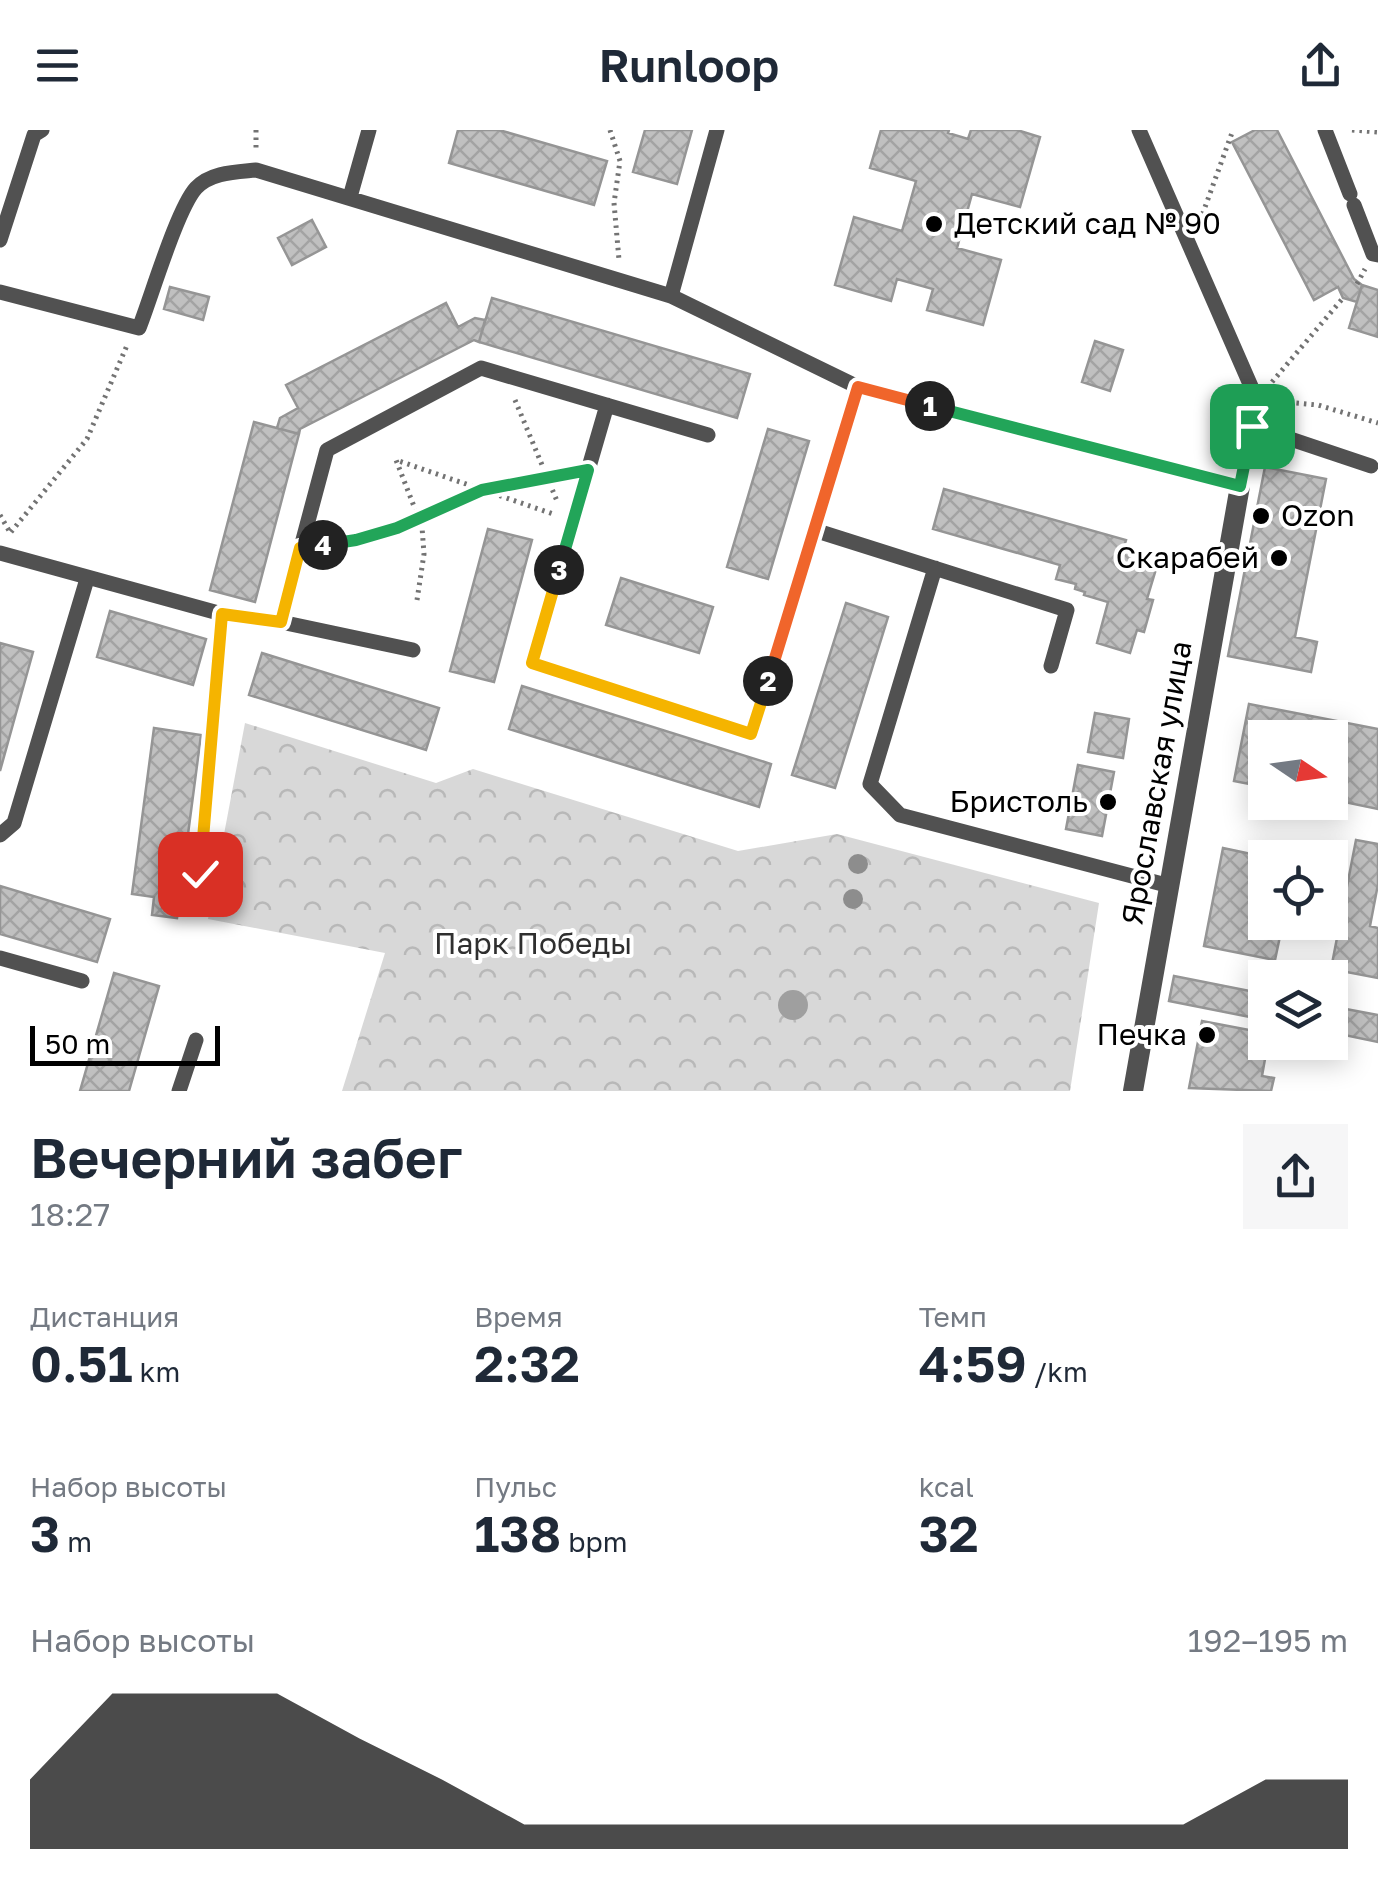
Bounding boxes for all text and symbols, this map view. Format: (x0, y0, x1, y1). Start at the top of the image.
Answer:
icon: menu (30, 38, 85, 93)
text: Runloop (599, 38, 779, 92)
icon: share (1293, 38, 1348, 93)
place label: Детский сад № 90 (954, 205, 1221, 241)
marker: Детский сад № 90 (923, 213, 945, 235)
pin: 1 (905, 381, 955, 431)
pin (1210, 384, 1295, 469)
text: 1 (923, 389, 937, 422)
icon: arrive (1225, 399, 1280, 454)
place label: Ozon (1281, 497, 1355, 533)
marker: Ozon (1250, 505, 1272, 527)
pin: 4 (298, 520, 348, 570)
text: 4 (314, 528, 332, 561)
place label: Скарабей (1116, 539, 1259, 575)
pin: 3 (534, 545, 584, 595)
marker: Скарабей (1268, 547, 1290, 569)
text: 3 (550, 553, 568, 586)
street label: Ярославская улица (1113, 638, 1199, 928)
pin: 2 (743, 656, 793, 706)
text: 2 (759, 664, 777, 697)
north arrow (1248, 720, 1348, 820)
map controls (1248, 720, 1348, 1060)
place label: Бристоль (950, 783, 1088, 819)
marker: Бристоль (1097, 791, 1119, 813)
pin (158, 832, 243, 917)
button: locate (1248, 840, 1348, 940)
icon: check (173, 847, 228, 902)
park label: Парк Победы (434, 925, 632, 961)
button: layers (1248, 960, 1348, 1060)
place label: Печка (1097, 1016, 1187, 1052)
scale bar (30, 1021, 220, 1066)
marker: Печка (1196, 1024, 1218, 1046)
text: 50 m (45, 1027, 110, 1060)
text: Вечерний забег (30, 1124, 463, 1190)
button: share (1243, 1124, 1348, 1229)
text: 18:27 (30, 1195, 110, 1233)
text: Дистанция (30, 1300, 179, 1333)
text: Время (474, 1300, 563, 1333)
text: Темп (919, 1300, 987, 1333)
text: 0.51 (30, 1333, 133, 1393)
text: 2:32 (474, 1333, 580, 1393)
text: 4:59 (919, 1333, 1027, 1393)
text: km (133, 1355, 180, 1388)
text: /km (1027, 1355, 1088, 1388)
text: Набор высоты (30, 1470, 227, 1503)
text: Пульс (474, 1470, 557, 1503)
text: kcal (919, 1470, 974, 1503)
text: 3 (30, 1503, 60, 1563)
text: 138 (474, 1503, 561, 1563)
text: 32 (919, 1503, 979, 1563)
text: m (60, 1525, 92, 1558)
text: bpm (561, 1525, 627, 1558)
text: Набор высоты (30, 1621, 255, 1659)
text: 192–195 m (1188, 1621, 1348, 1659)

